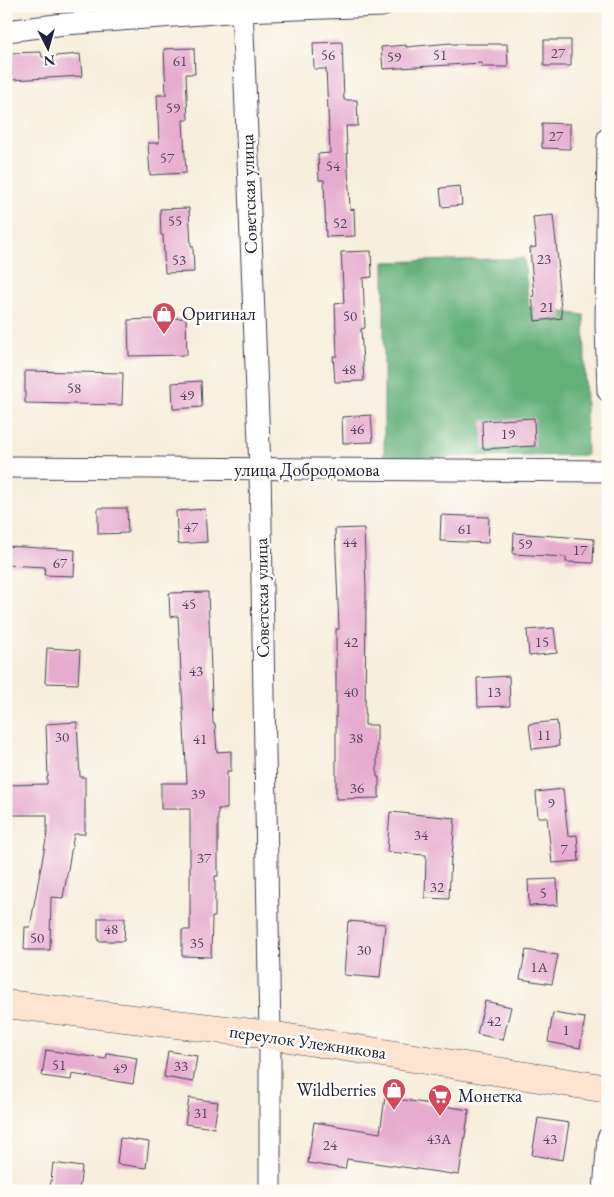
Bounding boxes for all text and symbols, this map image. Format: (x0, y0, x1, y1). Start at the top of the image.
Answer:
north arrow (22, 22, 72, 72)
house number: 27 (551, 43, 566, 62)
house number: 56 (321, 45, 335, 64)
house number: 51 (433, 45, 447, 64)
house number: 59 (387, 47, 401, 66)
text: N (42, 51, 56, 71)
house number: 61 (173, 51, 187, 70)
house number: 59 (166, 98, 180, 117)
house number: 27 (549, 126, 564, 145)
street label: Советская улица (235, 133, 262, 254)
house number: 57 (160, 148, 175, 167)
house number: 54 (326, 156, 341, 175)
house number: 55 (168, 211, 182, 230)
house number: 52 (333, 213, 348, 232)
house number: 23 (537, 249, 551, 268)
house number: 53 (172, 250, 186, 269)
house number: 21 (540, 297, 554, 316)
shop icon: Оригинал (151, 301, 177, 335)
place label: Оригинал (182, 302, 256, 325)
house number: 50 (343, 306, 357, 325)
house number: 48 (342, 359, 356, 378)
house number: 58 (67, 378, 81, 397)
house number: 49 (180, 385, 194, 404)
house number: 46 (350, 419, 364, 438)
house number: 19 (501, 424, 515, 443)
street label: улица Добродомова (234, 458, 381, 481)
house number: 47 (184, 517, 199, 536)
house number: 61 (458, 519, 472, 538)
house number: 44 (343, 532, 358, 551)
house number: 59 (518, 534, 532, 553)
street label: Советская улица (249, 537, 274, 658)
house number: 17 (573, 540, 588, 559)
house number: 67 (53, 553, 68, 572)
house number: 45 (182, 594, 196, 613)
house number: 42 (344, 632, 359, 651)
house number: 15 (535, 632, 549, 651)
house number: 43 (189, 661, 203, 680)
house number: 40 (344, 682, 358, 701)
house number: 13 (487, 682, 501, 701)
house number: 11 (537, 725, 551, 744)
house number: 30 (55, 727, 69, 746)
house number: 38 (349, 728, 363, 747)
house number: 41 (193, 729, 207, 748)
house number: 36 (350, 778, 364, 797)
house number: 39 (191, 784, 205, 803)
house number: 9 (547, 793, 555, 812)
house number: 34 (414, 825, 429, 844)
house number: 7 (560, 839, 568, 858)
house number: 37 (197, 848, 212, 867)
house number: 32 (430, 877, 445, 896)
house number: 5 (539, 883, 547, 902)
house number: 48 (104, 919, 118, 938)
house number: 50 (30, 928, 44, 947)
house number: 35 (190, 933, 204, 952)
house number: 30 (357, 940, 371, 959)
house number: 1А (530, 957, 548, 976)
house number: 42 (487, 1011, 502, 1030)
street label: переулок Улежникова (228, 1019, 389, 1064)
house number: 1 (562, 1020, 570, 1039)
house number: 51 (52, 1055, 66, 1074)
house number: 33 (174, 1056, 188, 1075)
house number: 49 (113, 1058, 127, 1077)
shop icon: Wildberries (381, 1077, 407, 1111)
place label: Wildberries (296, 1078, 376, 1101)
supermarket icon: Монетка (427, 1083, 453, 1117)
place label: Монетка (458, 1084, 523, 1107)
house number: 31 (194, 1103, 208, 1122)
house number: 43А (427, 1129, 452, 1148)
house number: 43 (543, 1129, 557, 1148)
house number: 24 (323, 1135, 338, 1154)

